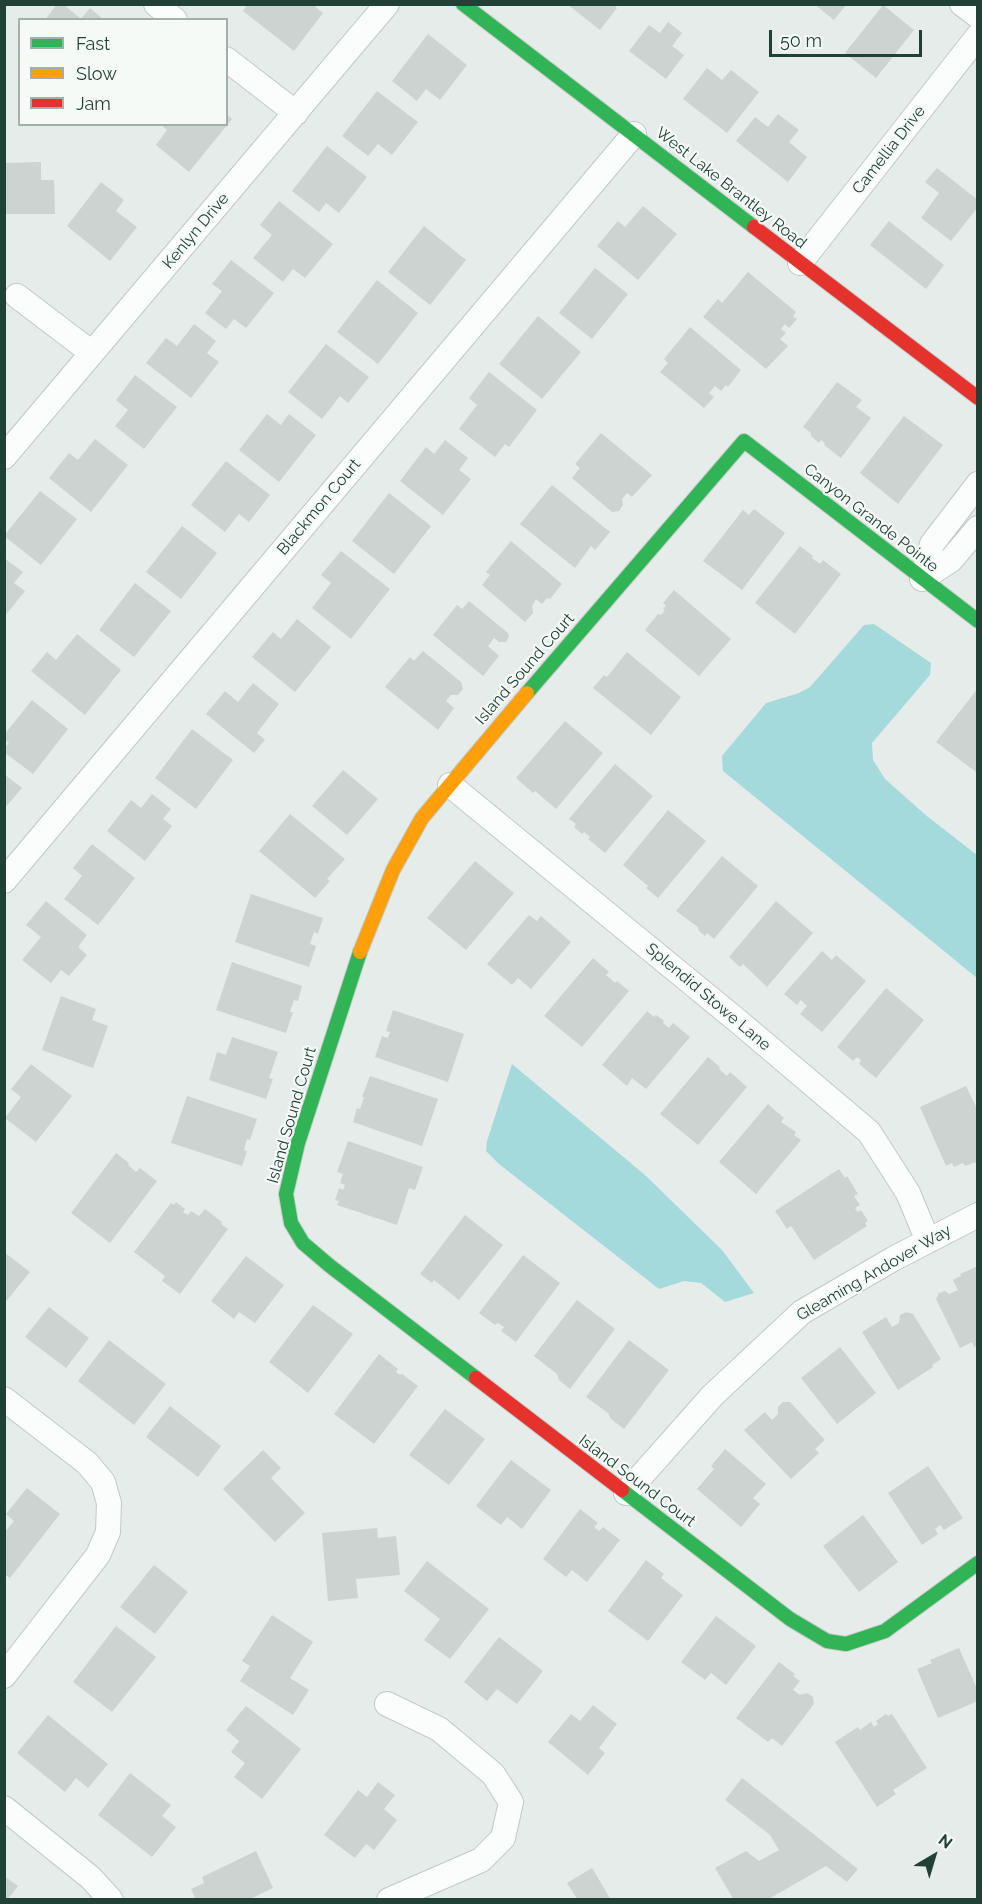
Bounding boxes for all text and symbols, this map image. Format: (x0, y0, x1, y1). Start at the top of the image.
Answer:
legend (18, 18, 228, 126)
scale bar (772, 18, 925, 56)
text: 50 m (780, 30, 822, 51)
text: Fast (76, 33, 110, 54)
text: Slow (76, 63, 117, 84)
text: Jam (76, 93, 111, 114)
street label: Camellia Drive (849, 102, 929, 198)
street label: West Lake Brantley Road (652, 123, 810, 253)
street label: Kenlyn Drive (159, 189, 233, 273)
street label: Blackmon Court (273, 455, 365, 559)
street label: Canyon Grande Pointe (800, 460, 942, 576)
street label: Island Sound Court (471, 609, 579, 729)
street label: Splendid Stowe Lane (642, 939, 774, 1055)
street label: Island Sound Court (263, 1045, 321, 1185)
street label: Gleaming Andover Way (793, 1221, 955, 1325)
street label: Island Sound Court (575, 1431, 699, 1531)
north arrow (904, 1826, 964, 1886)
text: N (935, 1830, 956, 1853)

